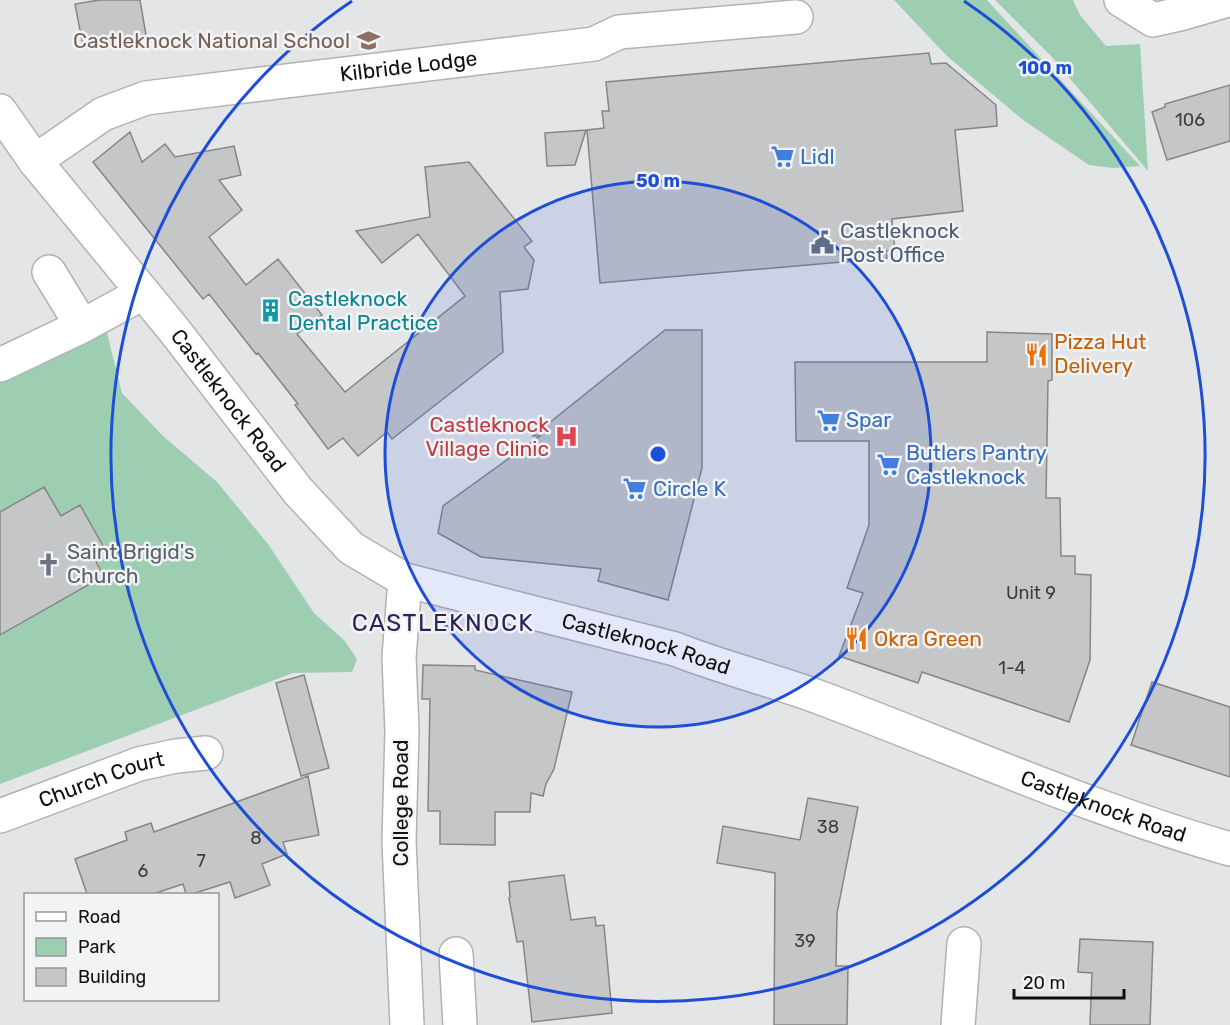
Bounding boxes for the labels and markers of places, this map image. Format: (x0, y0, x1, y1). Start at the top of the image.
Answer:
place label: Castleknock National School (73, 28, 350, 53)
school or university icon: Castleknock National School (355, 28, 381, 54)
supermarket icon: Lidl (769, 144, 795, 170)
place label: Lidl (800, 144, 835, 169)
place label: Castleknock Post Office (840, 218, 960, 267)
public building icon: Castleknock Post Office (809, 230, 835, 256)
place label: Castleknock Dental Practice (288, 286, 438, 335)
building icon: Castleknock Dental Practice (257, 298, 283, 324)
place label: Pizza Hut Delivery (1054, 329, 1147, 378)
restaurant icon: Pizza Hut Delivery (1023, 341, 1049, 367)
supermarket icon: Spar (815, 407, 841, 433)
place label: Spar (846, 407, 891, 432)
place label: Castleknock Village Clinic (425, 412, 549, 461)
hospital icon: Castleknock Village Clinic (554, 424, 580, 450)
place label: Butlers Pantry Castleknock (906, 440, 1047, 489)
centre of rings (648, 444, 668, 464)
supermarket icon: Butlers Pantry Castleknock (875, 452, 901, 478)
supermarket icon: Circle K (622, 476, 648, 502)
place label: Circle K (653, 476, 726, 501)
place label: Saint Brigid's Church (67, 539, 195, 588)
church icon: Saint Brigid's Church (36, 551, 62, 577)
restaurant icon: Okra Green (843, 626, 869, 652)
place label: Okra Green (874, 626, 982, 651)

